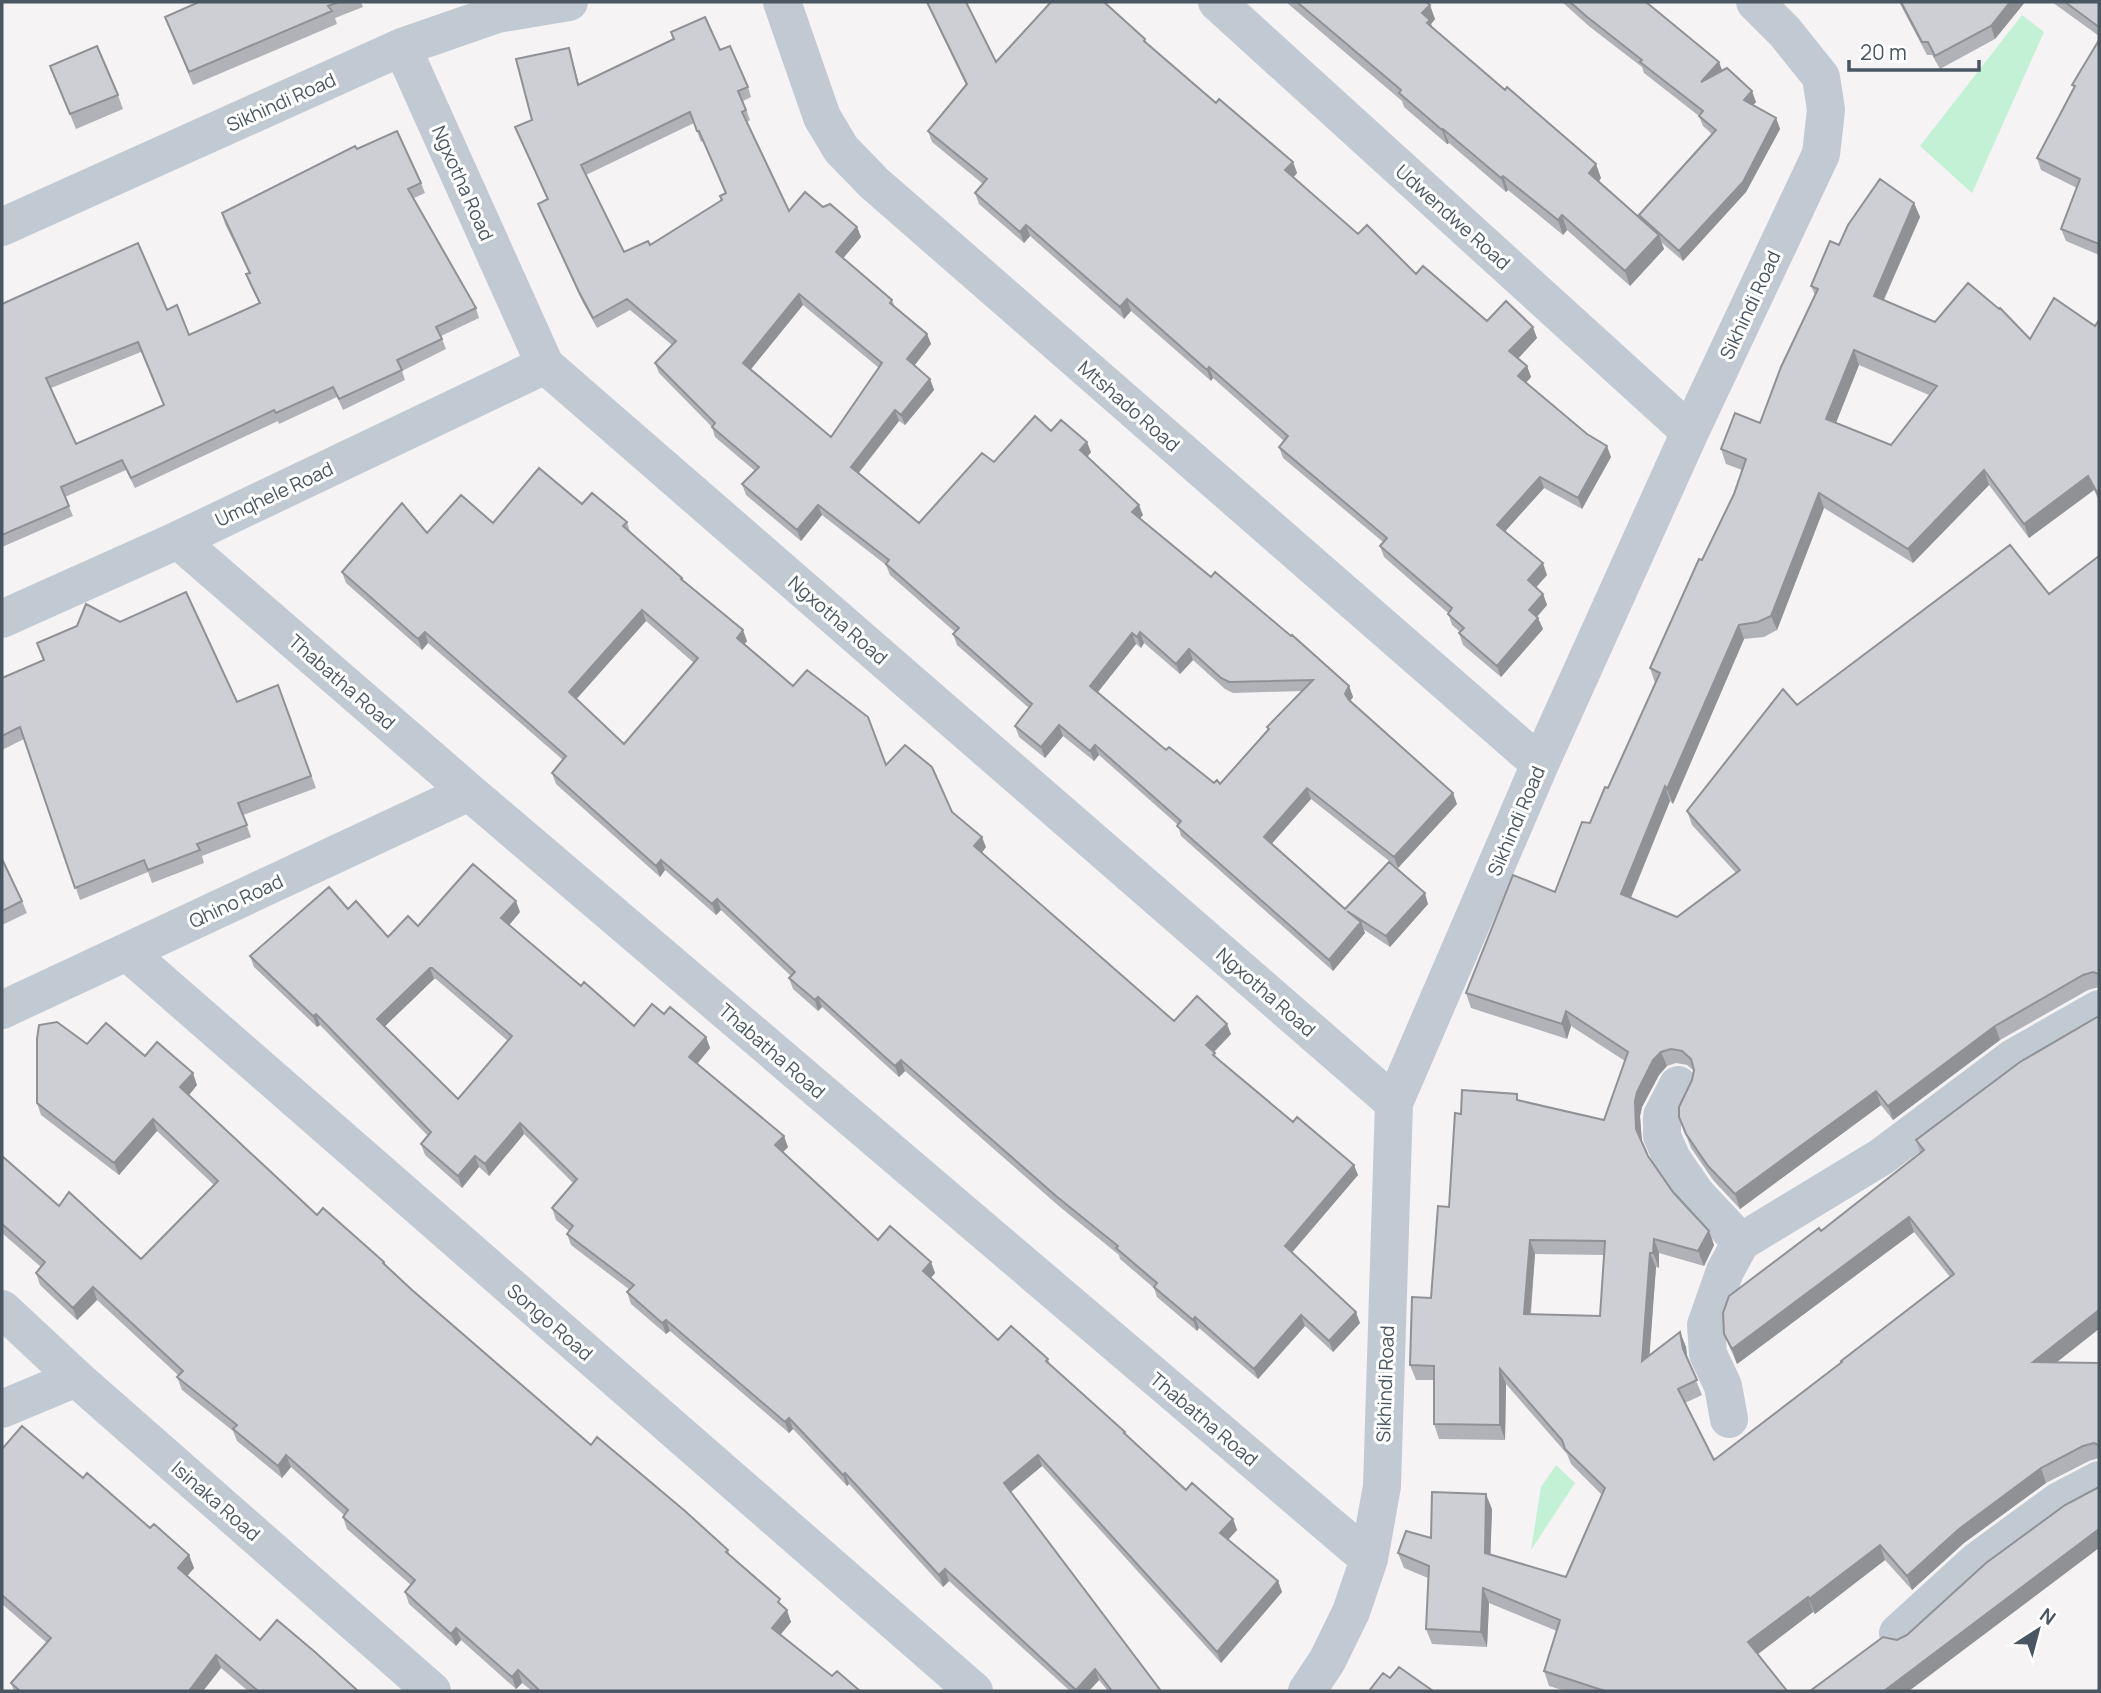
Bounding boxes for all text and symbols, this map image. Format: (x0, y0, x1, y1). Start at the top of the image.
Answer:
scale bar (1849, 28, 1979, 72)
text: 20 m (1860, 38, 1907, 66)
street label: Sikhindi Road (222, 66, 340, 138)
street label: Ngxotha Road (426, 121, 500, 245)
street label: Udwendwe Road (1390, 158, 1516, 276)
street label: Sikhindi Road (1713, 246, 1787, 364)
street label: Mtshado Road (1073, 355, 1185, 457)
street label: Umqhele Road (211, 455, 337, 533)
street label: Ngxotha Road (783, 570, 893, 670)
street label: Thabatha Road (283, 628, 401, 736)
street label: Sikhindi Road (1481, 762, 1551, 880)
street label: Qhino Road (185, 868, 287, 934)
street label: Ngxotha Road (1211, 942, 1321, 1042)
street label: Thabatha Road (713, 997, 831, 1105)
street label: Songo Road (502, 1278, 598, 1366)
street label: Sikhindi Road (1370, 1325, 1400, 1443)
street label: Thabatha Road (1145, 1366, 1263, 1472)
street label: Isinaka Road (166, 1455, 266, 1547)
north arrow (2003, 1595, 2073, 1665)
text: N (2035, 1602, 2061, 1631)

